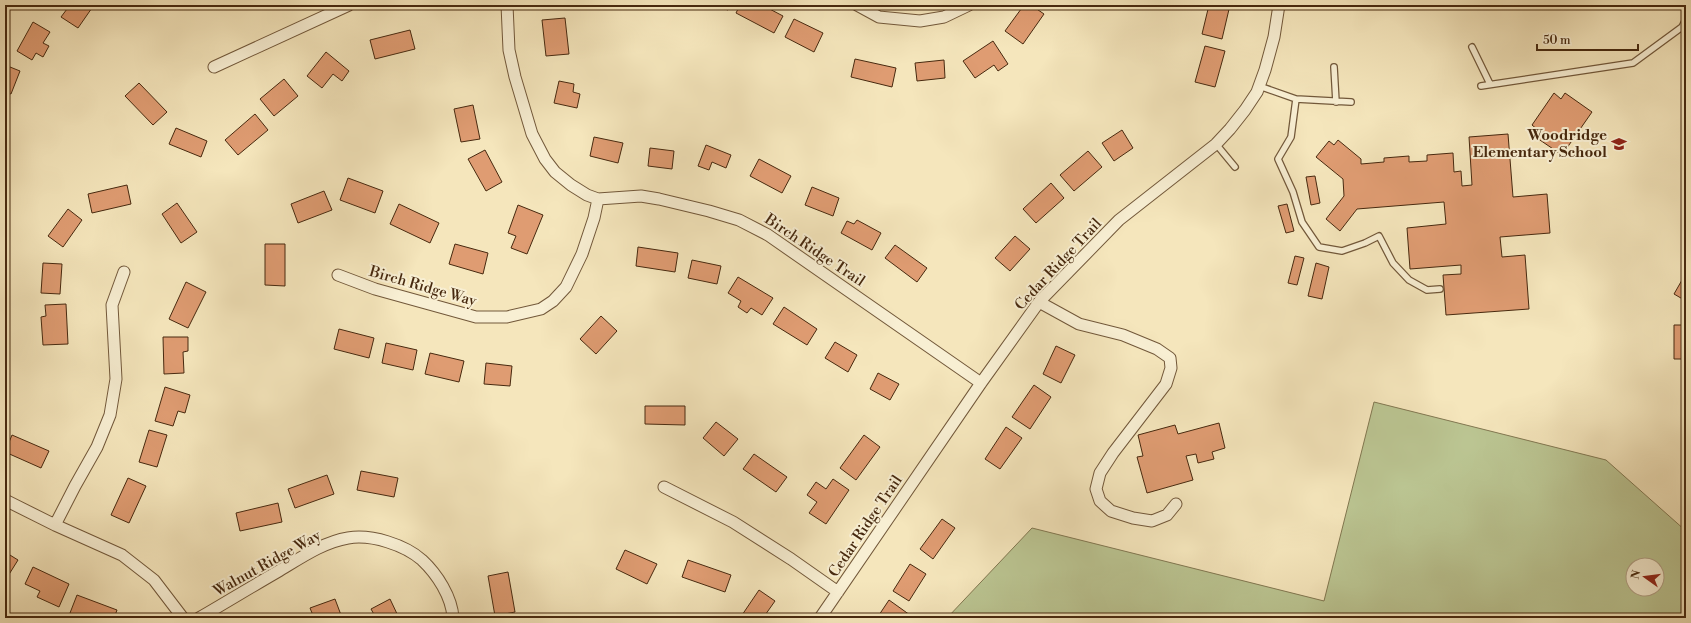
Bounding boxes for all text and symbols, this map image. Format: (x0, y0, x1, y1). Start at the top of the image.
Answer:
scale bar (1537, 26, 1638, 52)
text: 50 m (1543, 33, 1571, 48)
place label: Woodridge Elementary School (1473, 126, 1607, 162)
school or university icon: Woodridge Elementary School (1610, 135, 1628, 153)
street label: Birch Ridge Trail (760, 209, 869, 291)
street label: Cedar Ridge Trail (1011, 214, 1106, 314)
street label: Birch Ridge Way (366, 262, 479, 311)
street label: Cedar Ridge Trail (824, 471, 907, 581)
street label: Walnut Ridge Way (209, 526, 325, 601)
north arrow (1625, 557, 1665, 597)
text: N (1628, 569, 1644, 581)

